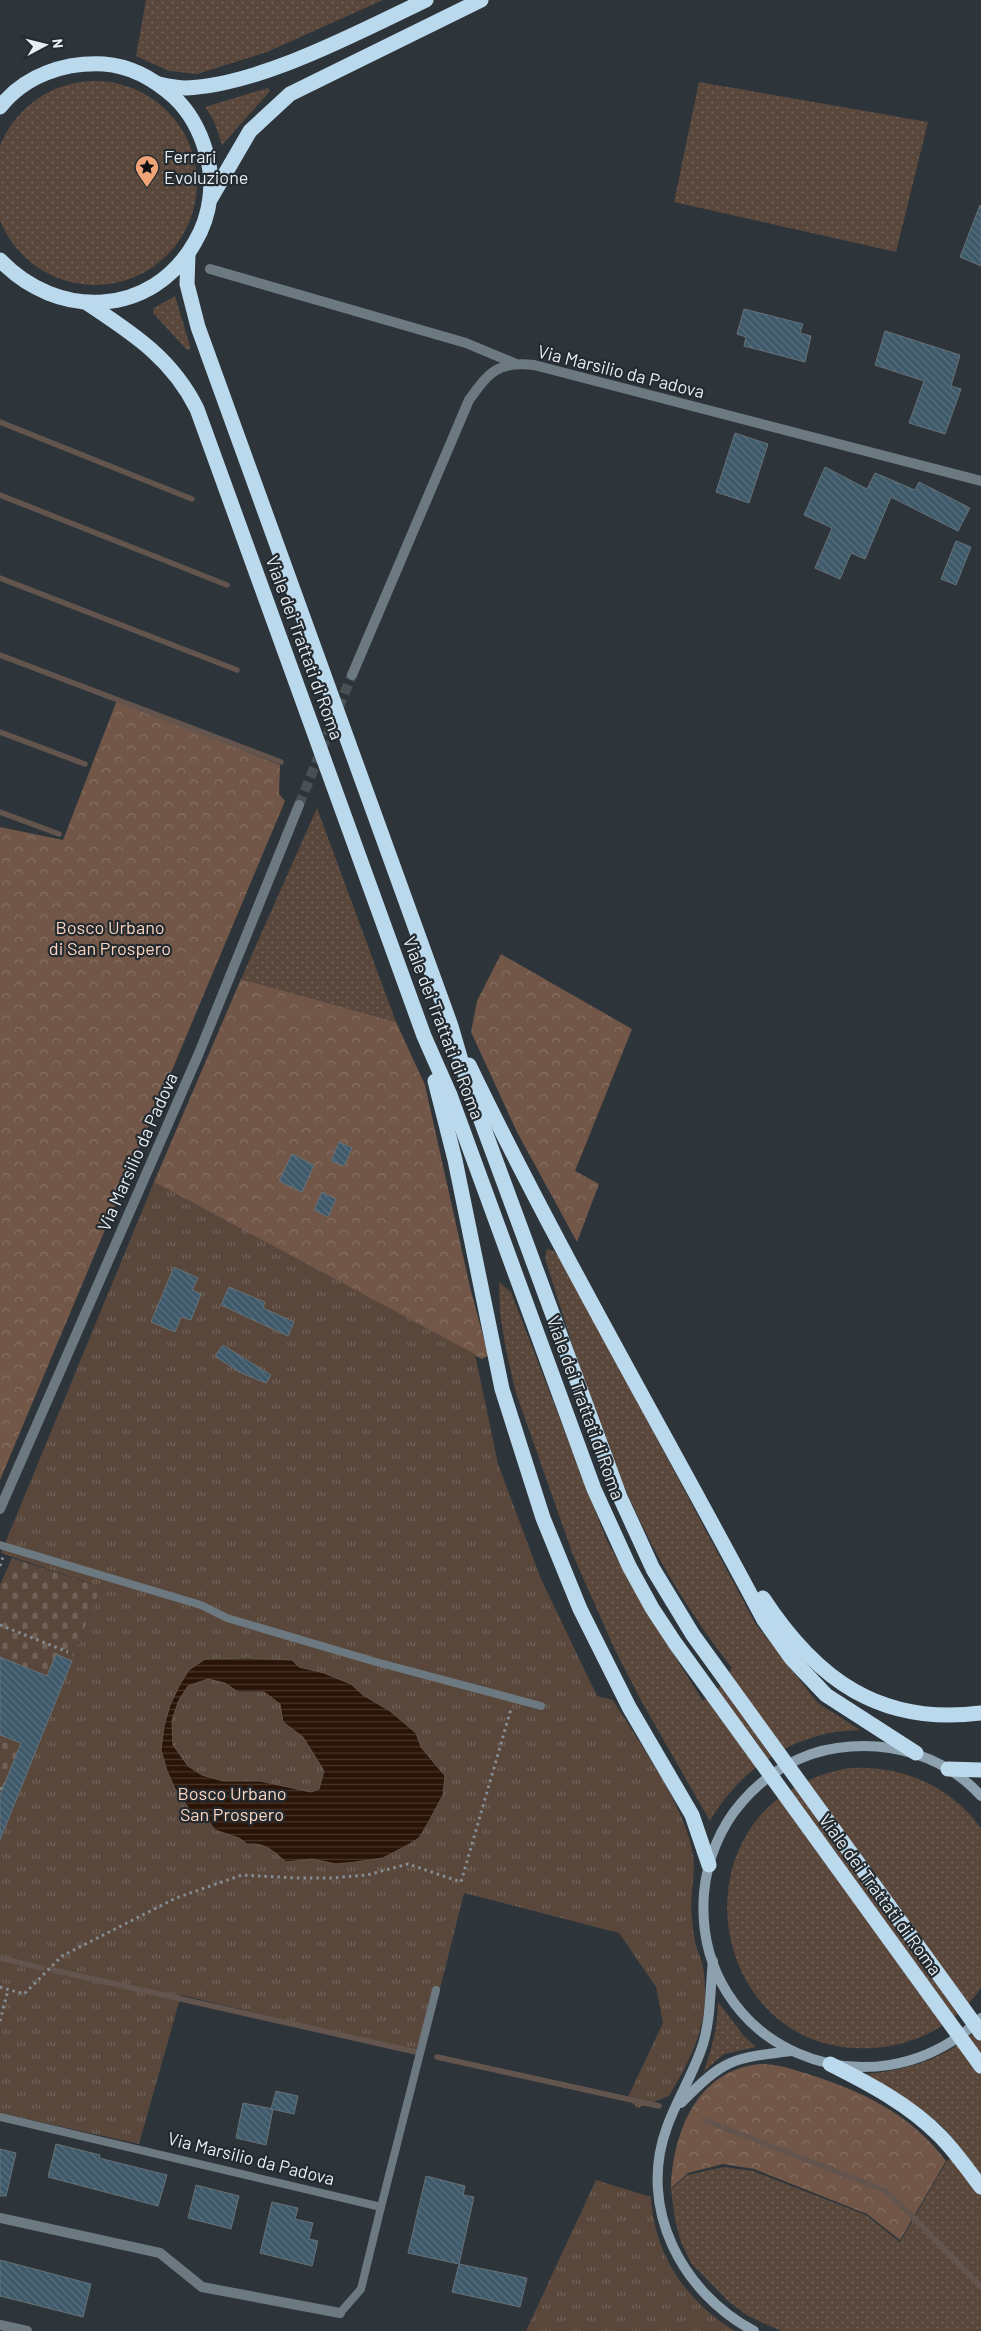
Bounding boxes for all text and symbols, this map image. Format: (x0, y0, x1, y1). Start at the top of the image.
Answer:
north arrow (20, 20, 70, 70)
text: N (49, 38, 67, 49)
place label: Ferrari Evoluzione (164, 145, 248, 188)
place icon: Ferrari Evoluzione (134, 154, 160, 188)
street label: Via Marsilio da Padova (536, 340, 707, 402)
street label: Viale dei Trattati di Roma (261, 553, 348, 743)
park label: Bosco Urbano di San Prospero (49, 916, 171, 959)
street label: Viale dei Trattati di Roma (399, 933, 489, 1122)
street label: Via Marsilio da Padova (92, 1069, 182, 1234)
street label: Viale dei Trattati di Roma (542, 1313, 629, 1503)
park label: Bosco Urbano San Prospero (177, 1782, 287, 1825)
street label: Viale dei Trattati di Roma (815, 1809, 947, 1979)
street label: Via Marsilio da Padova (166, 2127, 337, 2189)

